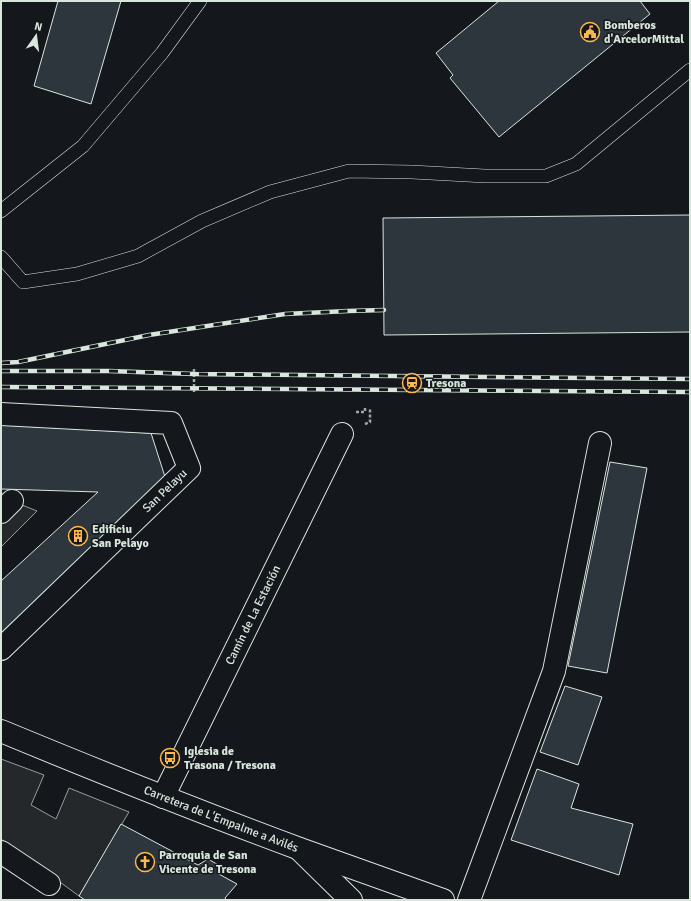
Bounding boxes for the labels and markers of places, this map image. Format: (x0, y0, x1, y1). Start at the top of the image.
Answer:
place label: Bomberos d'ArcelorMittal (604, 18, 684, 47)
public building icon: Bomberos d'ArcelorMittal (579, 21, 601, 43)
station icon: Tresona (401, 372, 423, 394)
place label: Tresona (426, 376, 466, 391)
place label: Edificiu San Pelayo (92, 522, 149, 551)
building icon: Edificiu San Pelayo (67, 525, 89, 547)
place label: Iglesia de Trasona / Tresona (184, 744, 276, 773)
bus stop icon: Iglesia de Trasona / Tresona (159, 747, 181, 769)
place label: Parroquia de San Vicente de Tresona (159, 848, 256, 877)
church icon: Parroquia de San Vicente de Tresona (134, 851, 156, 873)

